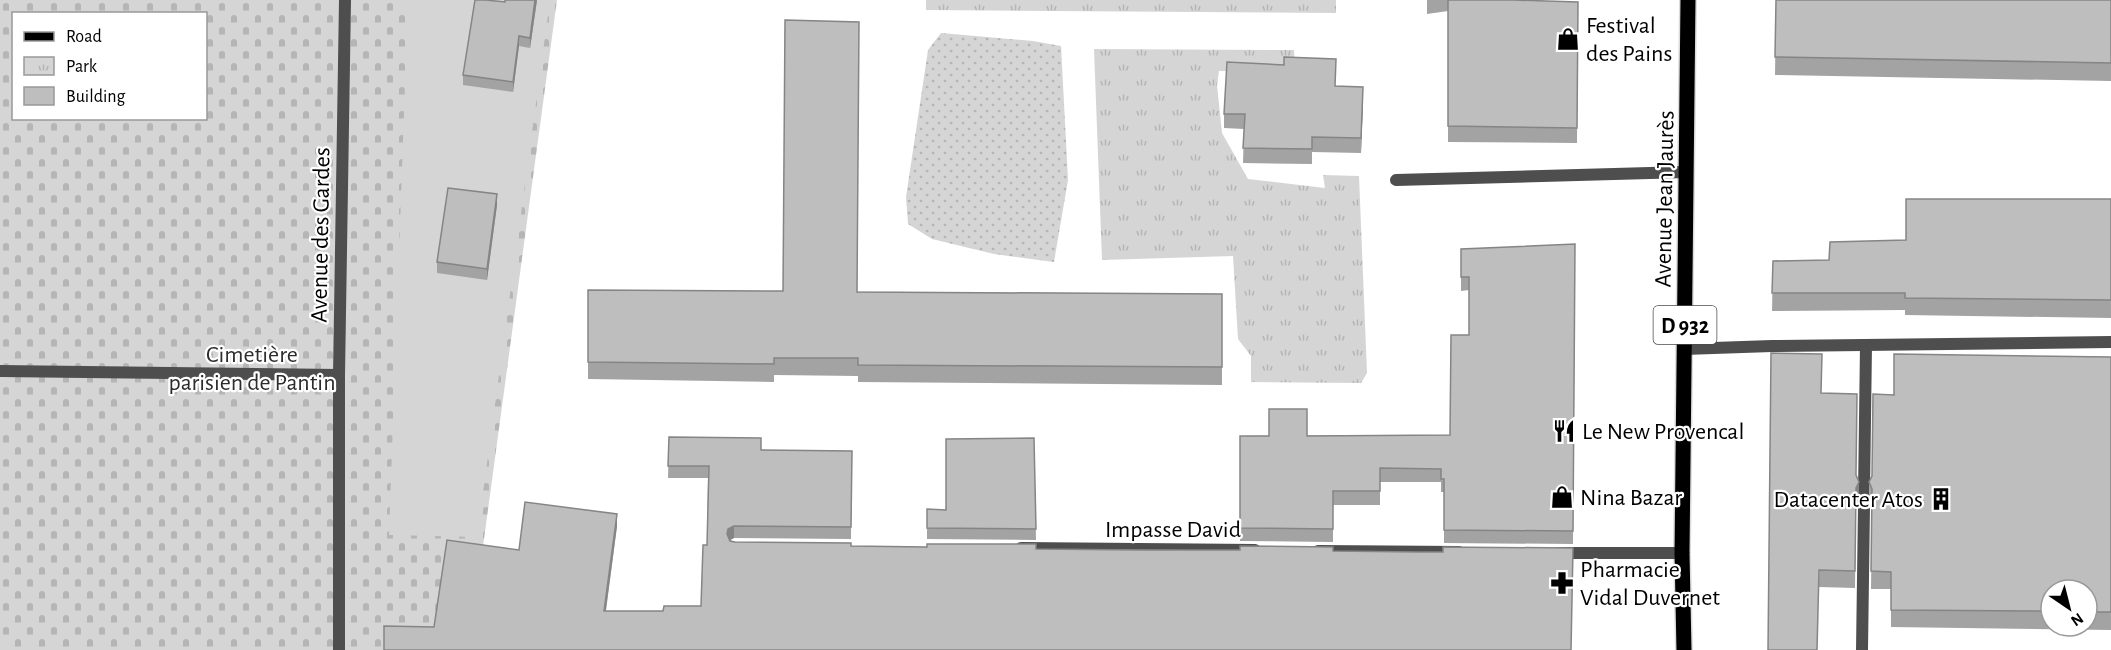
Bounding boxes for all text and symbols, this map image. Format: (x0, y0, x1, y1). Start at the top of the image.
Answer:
legend (12, 12, 207, 120)
place label: Festival des Pains (1586, 14, 1672, 66)
shop icon: Festival des Pains (1555, 26, 1581, 52)
text: Road (66, 28, 102, 46)
text: Park (66, 58, 98, 76)
text: Building (66, 88, 126, 106)
street label: Avenue Jean Jaurès (1651, 110, 1679, 288)
street label: Avenue des Gardes (307, 147, 335, 323)
road number: D 932 (1654, 306, 1716, 344)
park label: Cimetière parisien de Pantin (168, 343, 336, 395)
restaurant icon: Le New Provencal (1551, 418, 1577, 444)
place label: Le New Provencal (1582, 420, 1744, 444)
shop icon: Nina Bazar (1549, 484, 1575, 510)
place label: Nina Bazar (1580, 486, 1682, 510)
building icon: Datacenter Atos (1928, 486, 1954, 512)
place label: Datacenter Atos (1774, 488, 1923, 512)
street label: Impasse David (1105, 518, 1241, 542)
place label: Pharmacie Vidal Duvernet (1580, 558, 1720, 610)
pharmacy icon: Pharmacie Vidal Duvernet (1549, 570, 1575, 596)
north arrow (2039, 578, 2099, 638)
text: N (2068, 610, 2086, 629)

